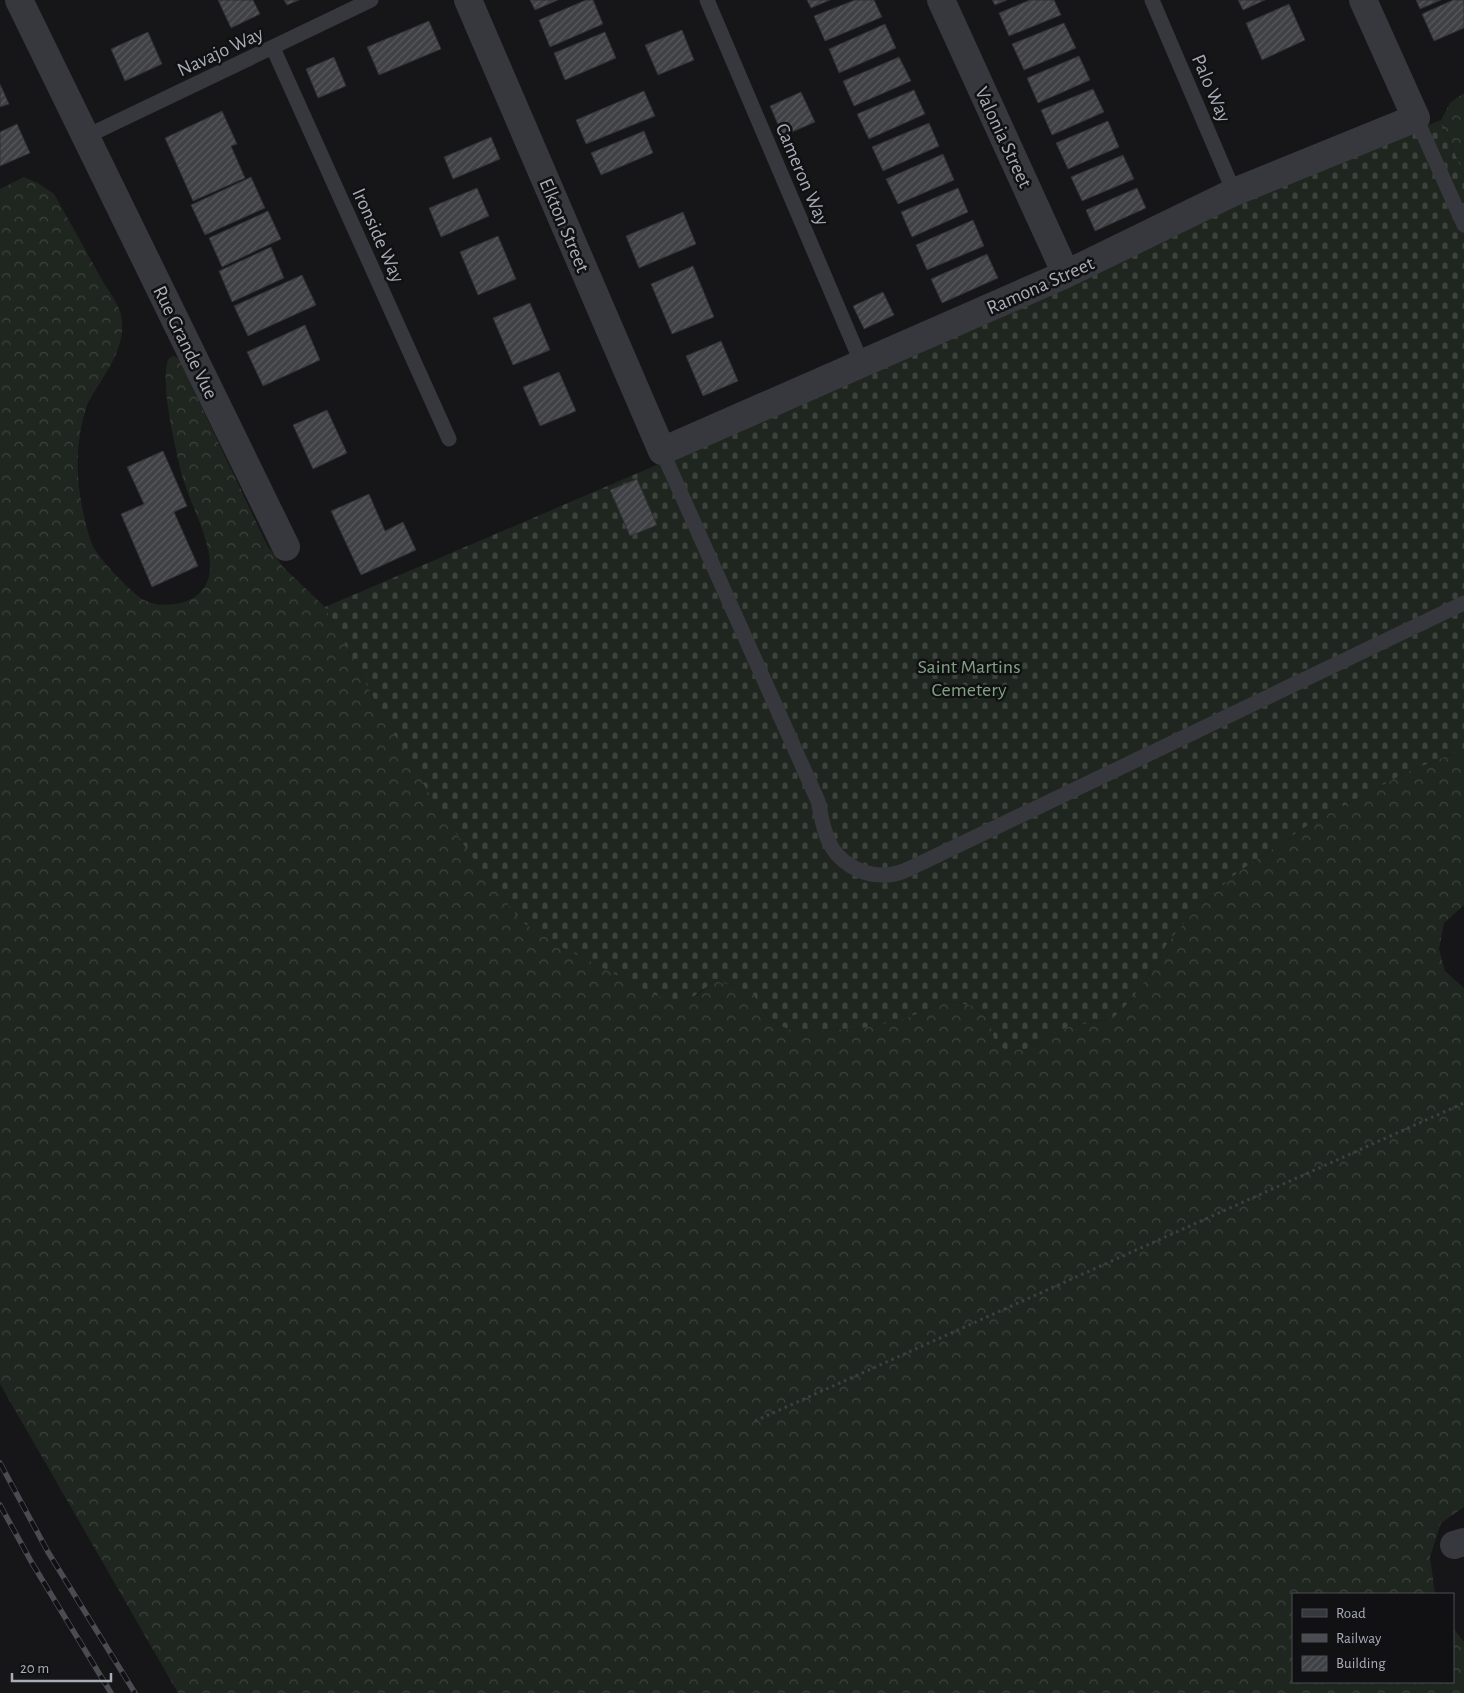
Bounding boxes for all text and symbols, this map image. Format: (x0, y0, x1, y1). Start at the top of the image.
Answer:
street label: Navajo Way (174, 23, 267, 80)
street label: Palo Way (1188, 52, 1234, 126)
street label: Valonia Street (971, 84, 1035, 192)
street label: Cameron Way (772, 120, 833, 229)
street label: Elkton Street (535, 175, 593, 276)
street label: Ironside Way (348, 185, 408, 286)
street label: Ramona Street (984, 253, 1098, 318)
street label: Rue Grande Vue (149, 283, 221, 402)
park label: Saint Martins Cemetery (917, 657, 1021, 700)
legend (1292, 1593, 1454, 1683)
text: Road (1336, 1606, 1366, 1621)
text: Railway (1336, 1631, 1382, 1646)
scale bar (12, 1650, 111, 1682)
text: Building (1336, 1656, 1386, 1671)
text: 20 m (20, 1661, 49, 1676)

